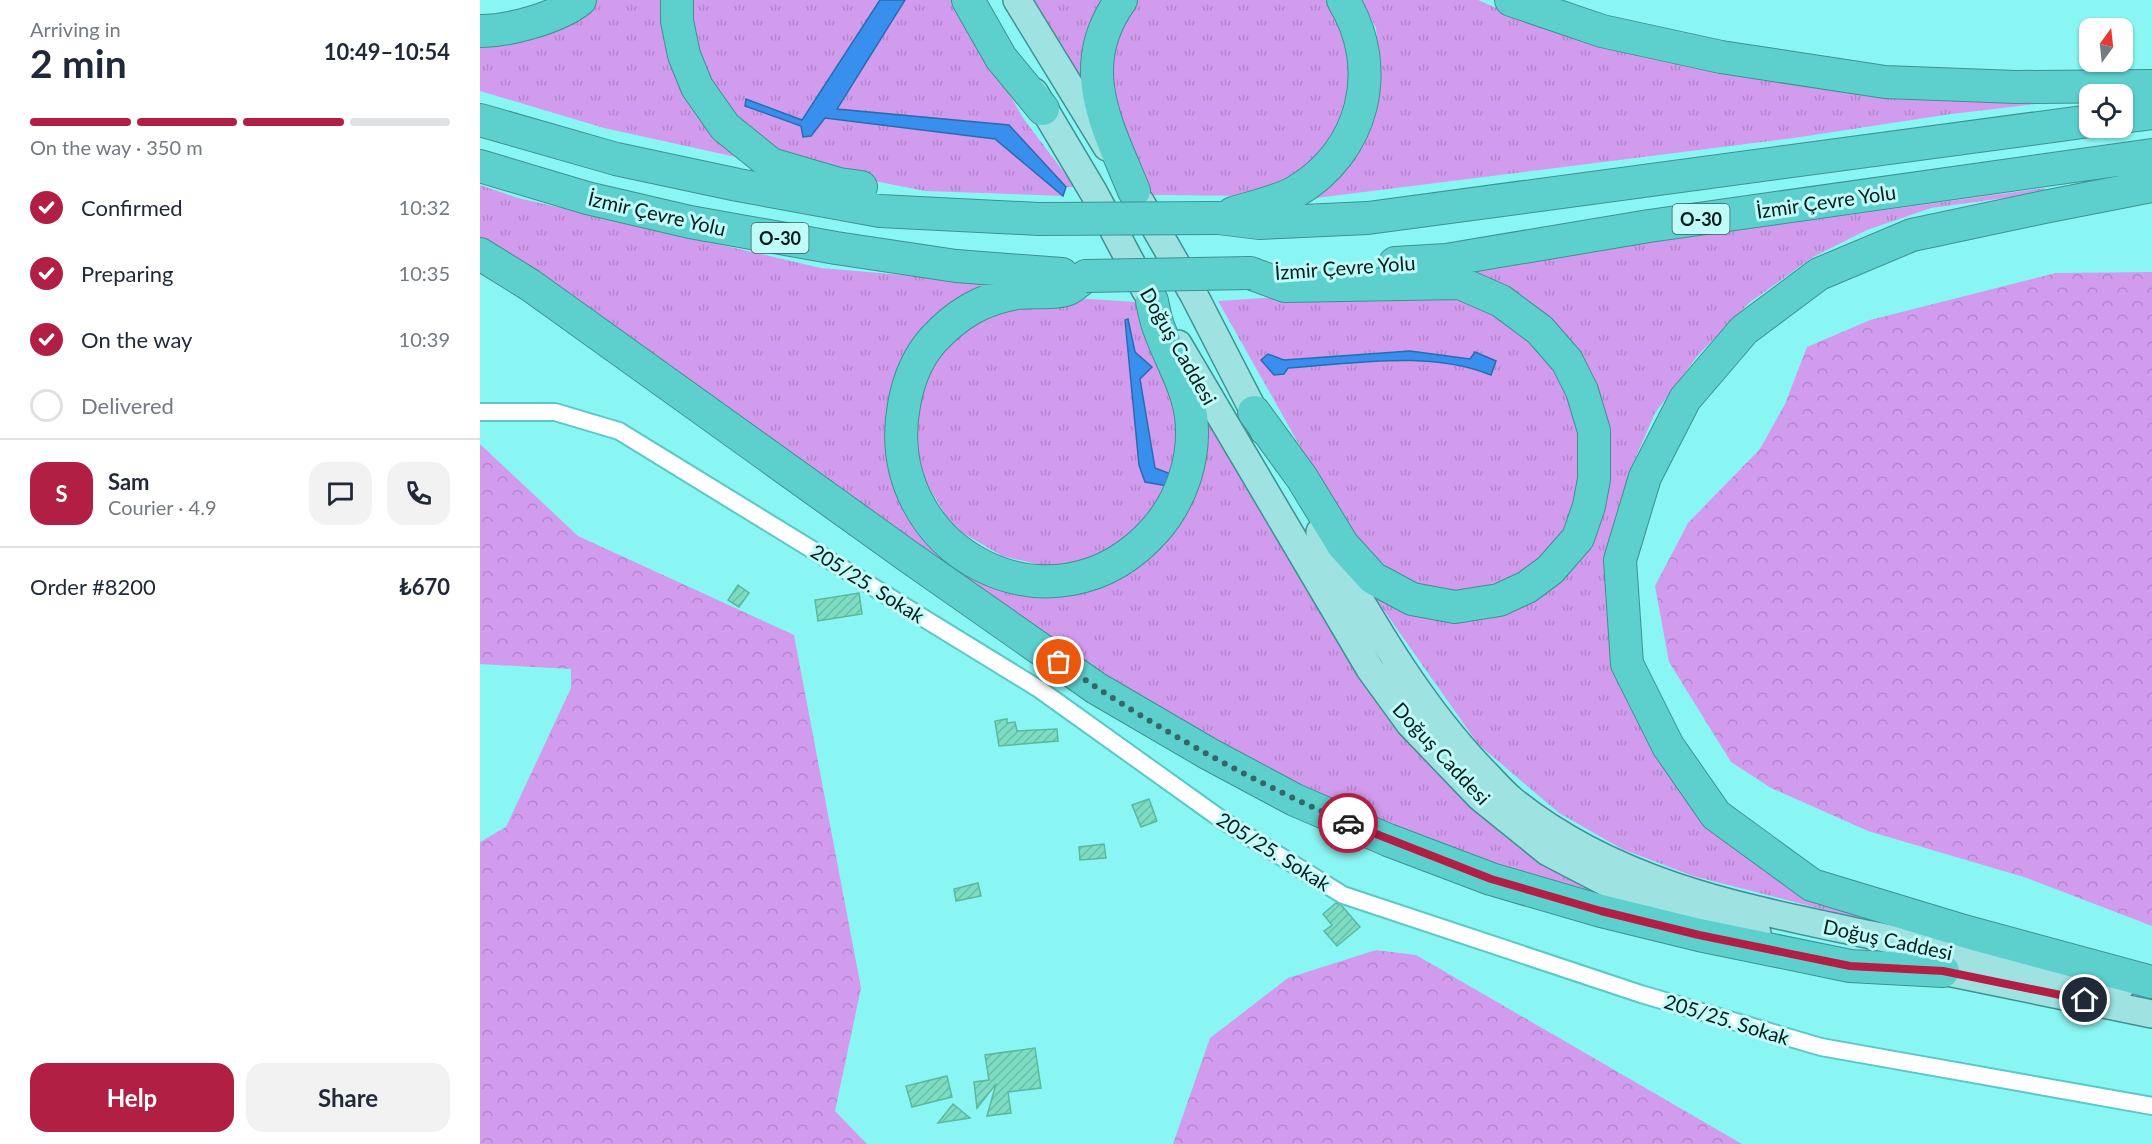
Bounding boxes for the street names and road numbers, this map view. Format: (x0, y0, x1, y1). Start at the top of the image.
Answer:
street label: İzmir Çevre Yolu (1755, 179, 1897, 223)
street label: İzmir Çevre Yolu (586, 185, 728, 241)
road number: O-30 (1672, 204, 1730, 234)
road number: O-30 (752, 223, 808, 253)
street label: İzmir Çevre Yolu (1274, 250, 1416, 284)
street label: Doğuş Caddesi (1136, 283, 1222, 409)
street label: 205/25. Sokak (807, 539, 930, 628)
street label: Doğuş Caddesi (1388, 697, 1496, 809)
street label: 205/25. Sokak (1213, 807, 1336, 896)
street label: Doğuş Caddesi (1821, 914, 1955, 964)
street label: 205/25. Sokak (1662, 989, 1793, 1050)

